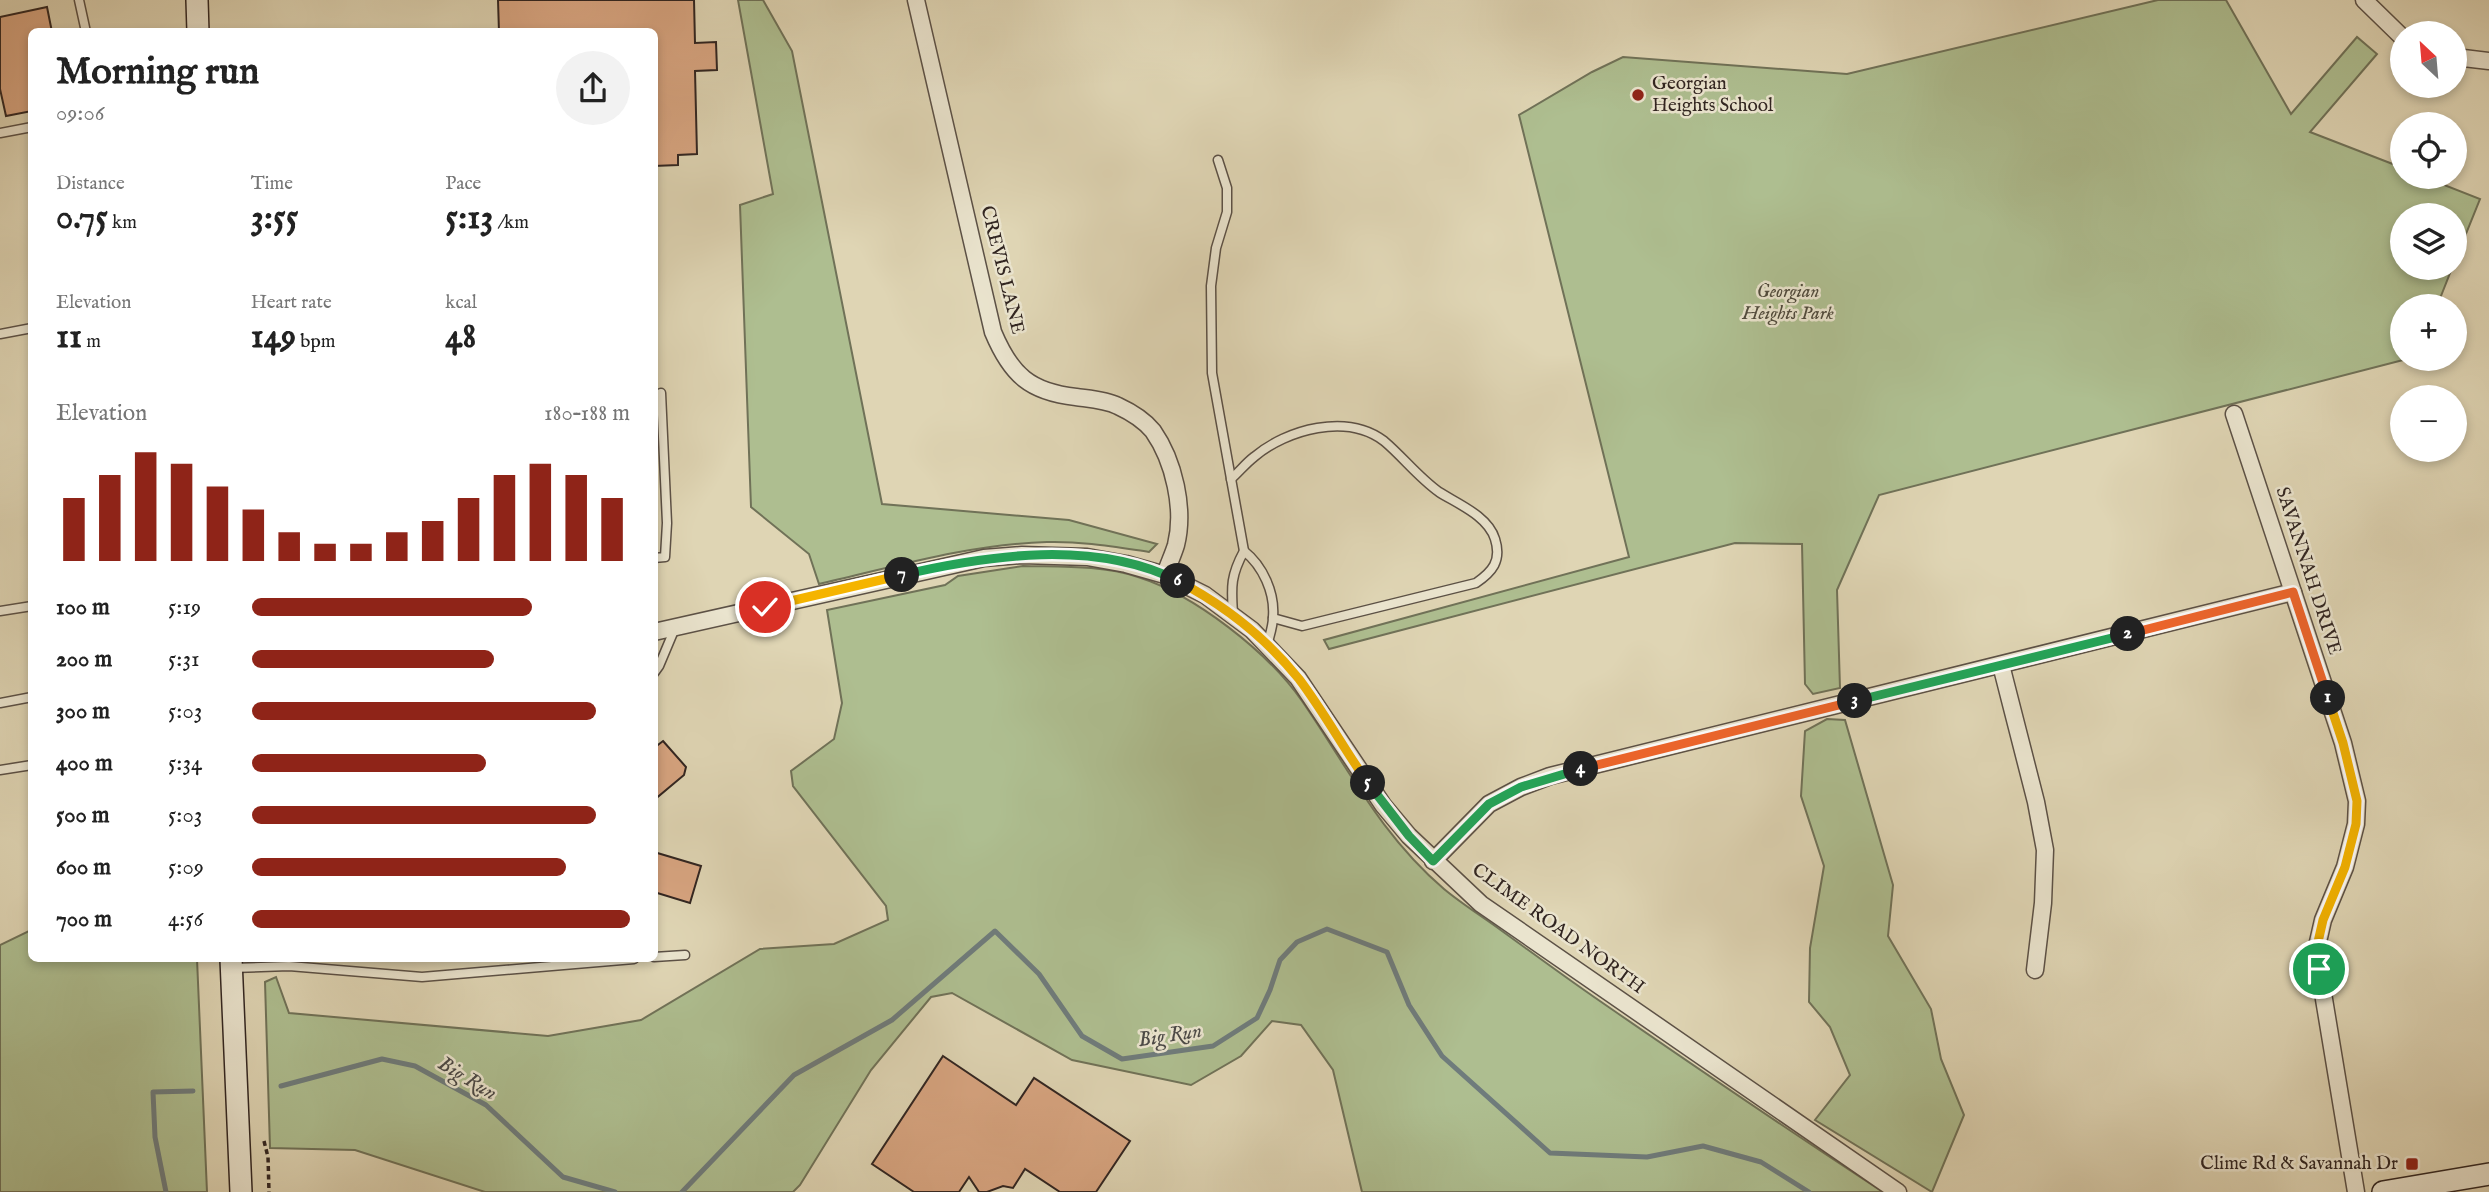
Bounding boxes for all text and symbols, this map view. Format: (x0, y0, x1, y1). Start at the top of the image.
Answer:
north arrow (2390, 21, 2468, 98)
map controls (2390, 21, 2467, 462)
text: Morning run (56, 49, 259, 97)
button: share (556, 51, 630, 125)
place label: Georgian Heights School (1652, 72, 1774, 118)
marker: Georgian Heights School (1630, 87, 1646, 103)
text: 09:06 (56, 99, 104, 128)
button: locate (2390, 112, 2467, 189)
text: Distance (56, 172, 125, 196)
text: Time (251, 172, 293, 196)
text: Pace (445, 172, 481, 196)
text: 0.75 (56, 196, 108, 241)
text: 3:55 (251, 196, 298, 241)
text: 5:13 (445, 196, 493, 241)
street label: CREVIS LANE (974, 203, 1030, 337)
button: layers (2390, 203, 2467, 280)
text: km (108, 211, 137, 235)
text: /km (493, 211, 529, 235)
park label: Georgian Heights Park (1741, 280, 1834, 326)
text: Elevation (56, 291, 131, 315)
text: Heart rate (251, 291, 332, 315)
text: kcal (445, 291, 477, 315)
button: + (2390, 294, 2467, 371)
text: 11 (56, 315, 82, 360)
text: 149 (251, 315, 296, 360)
text: 48 (445, 315, 476, 360)
text: m (82, 330, 101, 354)
text: bpm (296, 330, 335, 354)
button: − (2390, 385, 2467, 462)
text: Elevation (56, 399, 147, 428)
text: 180–188 m (544, 399, 630, 428)
street label: SAVANNAH DRIVE (2270, 484, 2346, 658)
pin: 7 (884, 558, 920, 592)
text: 7 (897, 562, 906, 586)
pin: 6 (1160, 564, 1196, 598)
text: 6 (1173, 568, 1182, 592)
pin (735, 577, 795, 637)
icon: check (746, 588, 784, 626)
text: 100 m (56, 593, 110, 622)
text: 5:19 (168, 593, 201, 622)
pin: 2 (2110, 616, 2146, 652)
text: 2 (2123, 621, 2132, 645)
text: 200 m (56, 645, 112, 674)
text: 5:31 (168, 645, 200, 674)
pin: 1 (2310, 680, 2346, 716)
pin: 3 (1838, 684, 1872, 718)
text: 1 (2324, 685, 2331, 709)
text: 3 (1851, 688, 1858, 712)
text: 300 m (56, 697, 110, 726)
text: 5:03 (168, 697, 202, 726)
text: 400 m (56, 749, 113, 778)
text: 5:34 (168, 749, 202, 778)
pin: 4 (1564, 752, 1598, 786)
text: 4 (1576, 756, 1585, 780)
pin: 5 (1350, 766, 1386, 800)
text: 5 (1364, 770, 1371, 794)
text: 500 m (56, 801, 110, 830)
text: 5:03 (168, 801, 202, 830)
text: 600 m (56, 853, 111, 882)
text: 5:09 (168, 853, 204, 882)
street label: CLIME ROAD NORTH (1467, 858, 1649, 1000)
text: 700 m (56, 905, 112, 934)
text: 4:56 (168, 905, 203, 934)
pin (2289, 939, 2349, 999)
icon: arrive (2300, 950, 2338, 988)
water label: Big Run (1136, 1018, 1204, 1054)
water label: Big Run (432, 1051, 502, 1107)
place label: Clime Rd & Savannah Dr (2200, 1152, 2398, 1176)
marker: Clime Rd & Savannah Dr (2404, 1156, 2420, 1172)

